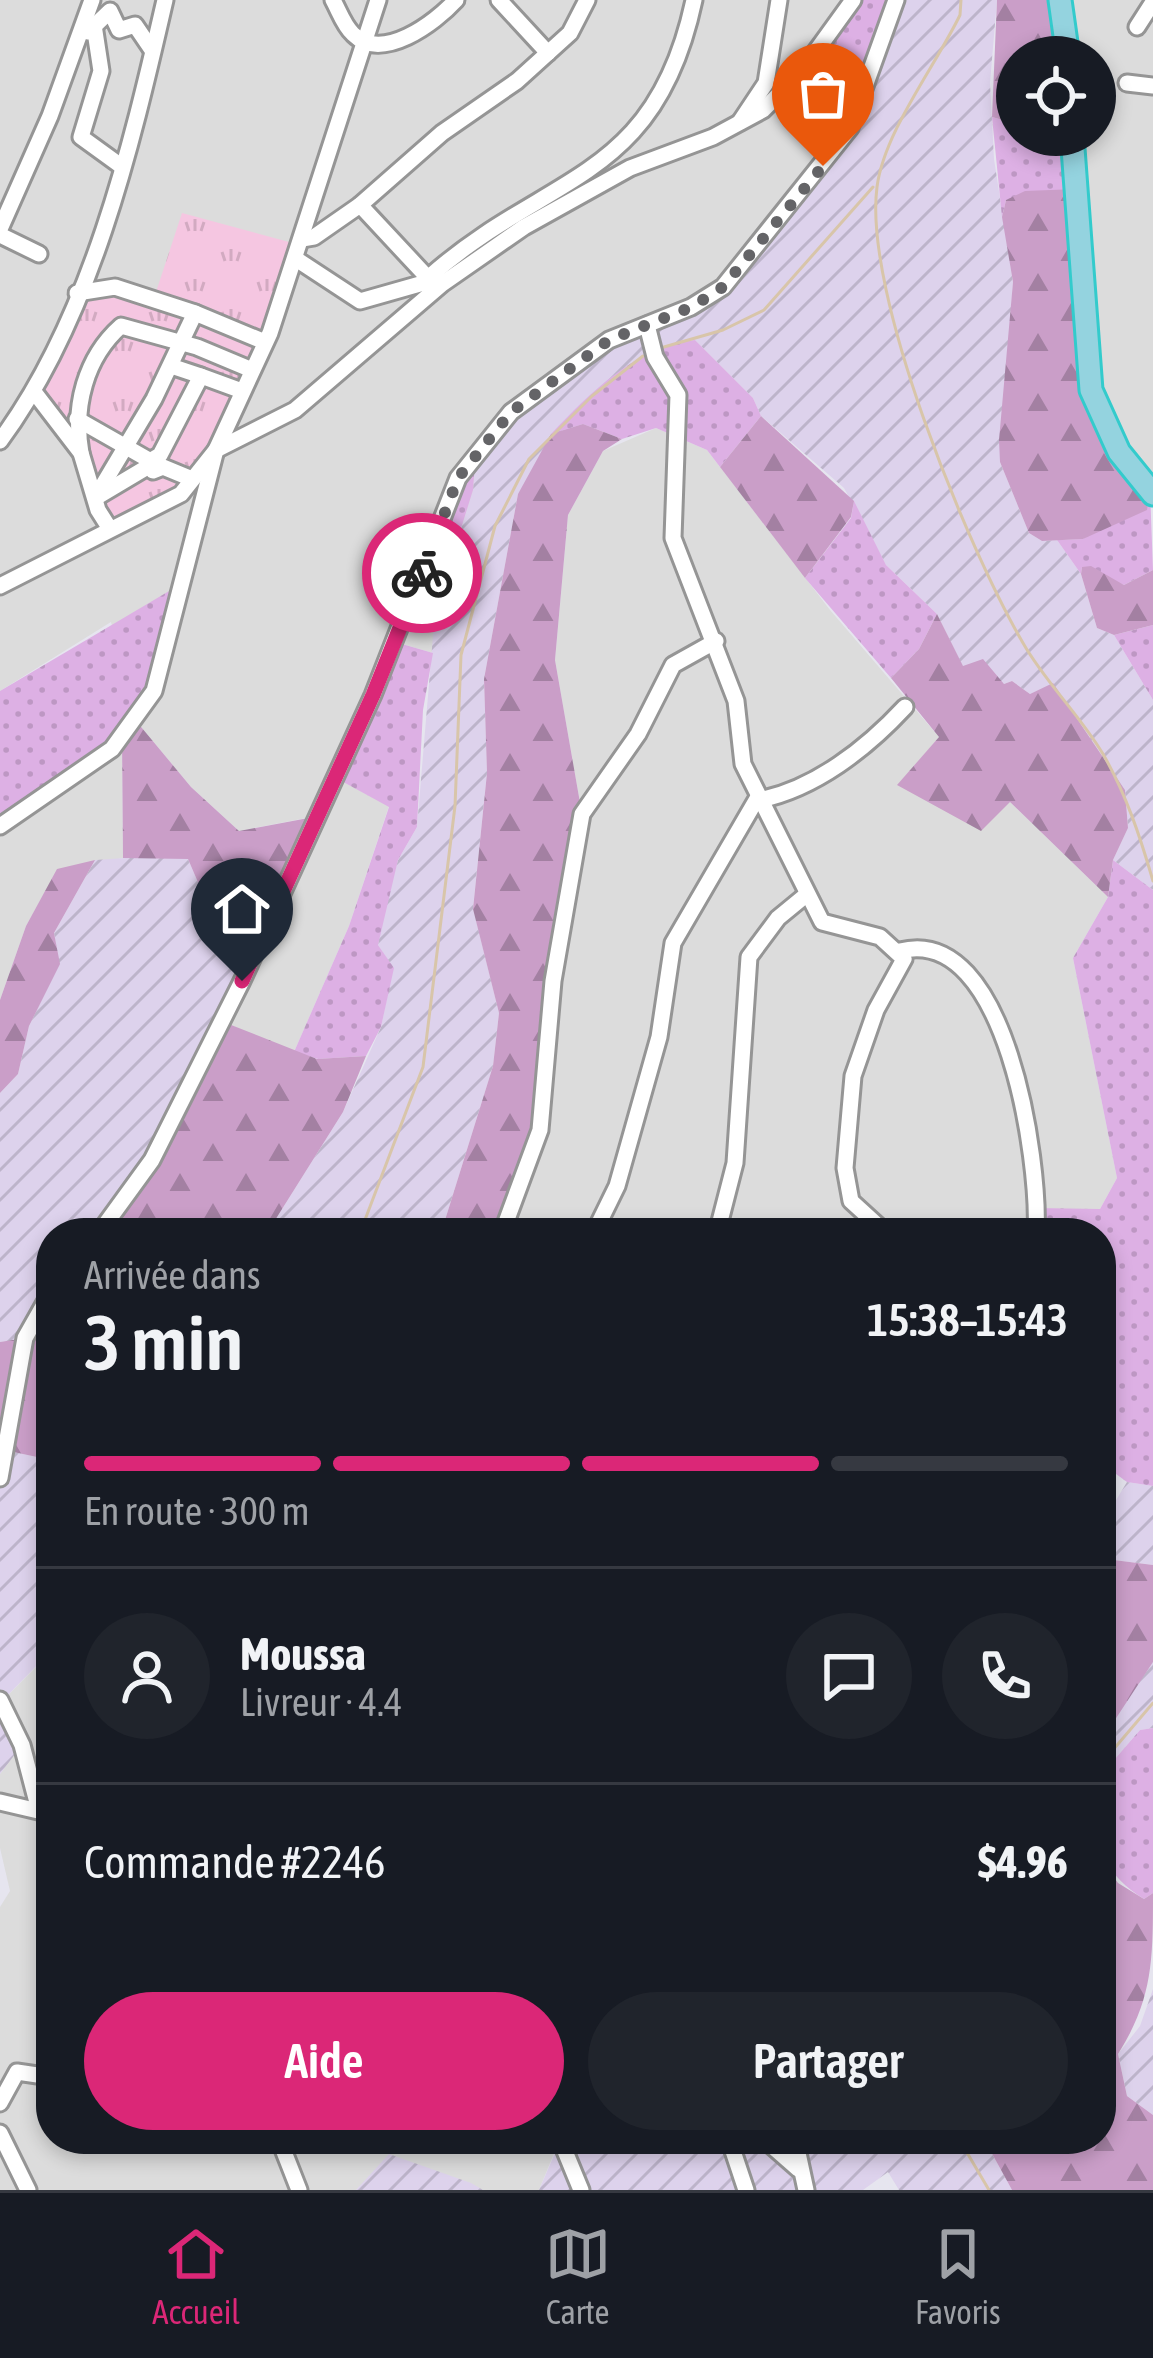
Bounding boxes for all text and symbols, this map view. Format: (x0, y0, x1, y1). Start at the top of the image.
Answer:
map controls (996, 36, 1116, 156)
button: locate (996, 36, 1116, 156)
pin (772, 43, 874, 166)
icon: bag (790, 61, 856, 127)
courier (362, 513, 482, 633)
icon: bike (389, 540, 455, 606)
pin (191, 858, 293, 981)
icon: home (209, 876, 275, 942)
text: Arrivée dans (84, 1253, 261, 1297)
text: 15:38–15:43 (867, 1294, 1068, 1346)
text: 3 min (84, 1297, 243, 1387)
text: En route · 300 m (84, 1489, 310, 1533)
button: person (84, 1613, 210, 1739)
button: chat (786, 1613, 912, 1739)
button: phone (942, 1613, 1068, 1739)
text: Moussa (240, 1628, 366, 1680)
text: Livreur · 4.4 (240, 1680, 402, 1724)
text: Commande #2246 (84, 1836, 385, 1888)
text: $4.96 (978, 1836, 1068, 1888)
button: Aide (84, 1992, 564, 2130)
button: Partager (588, 1992, 1068, 2130)
tab: Accueil (152, 2221, 240, 2331)
tab: Carte (545, 2221, 611, 2331)
tab: Favoris (915, 2221, 1001, 2331)

